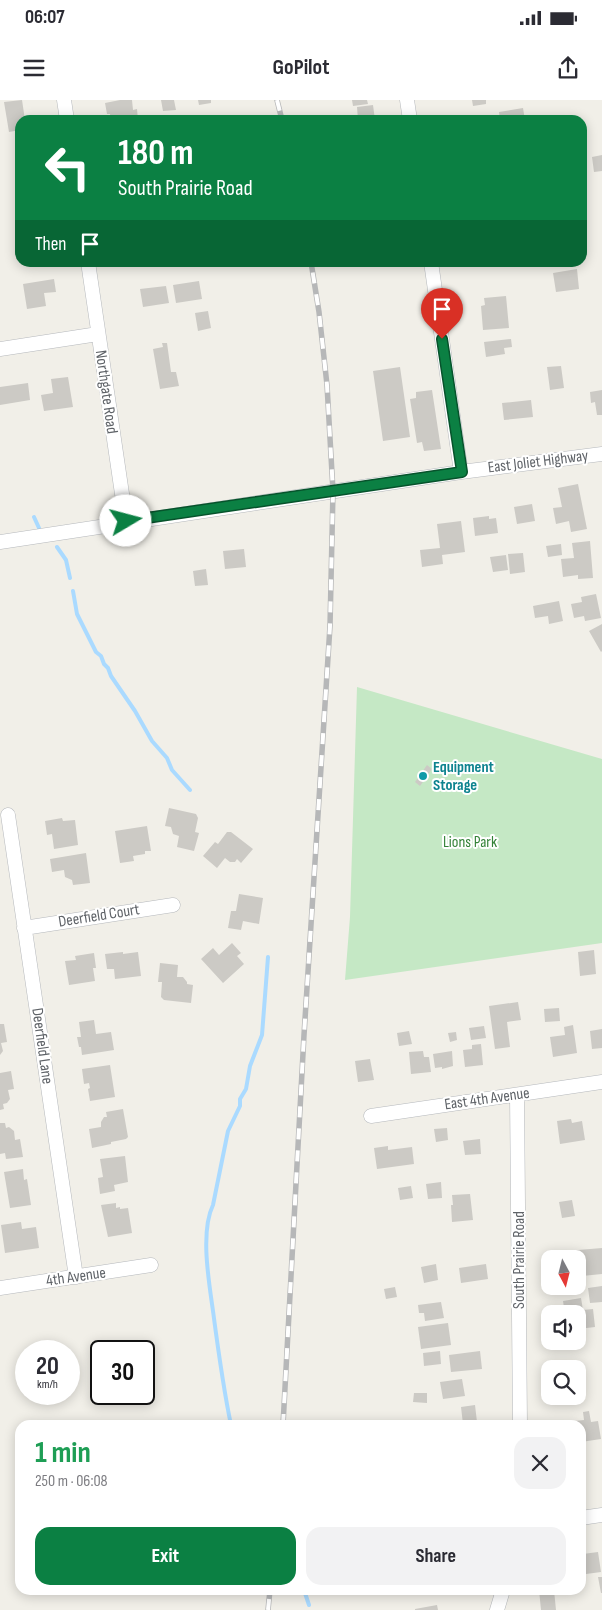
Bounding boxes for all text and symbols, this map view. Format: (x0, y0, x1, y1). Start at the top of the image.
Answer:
text: 06:07 (25, 6, 65, 29)
icon: menu (20, 54, 48, 82)
text: GoPilot (273, 54, 329, 81)
icon: share (554, 54, 582, 82)
text: 180 m (118, 132, 194, 175)
icon: left (35, 135, 100, 200)
text: South Prairie Road (118, 175, 253, 202)
icon: arrive (76, 230, 104, 258)
text: Then (35, 233, 66, 256)
pin (421, 288, 463, 339)
icon: arrive (428, 295, 456, 323)
street label: Northgate Road (91, 349, 121, 435)
street label: East Joliet Highway (487, 446, 589, 478)
position arrow (99, 494, 151, 546)
place label: Equipment Storage (433, 758, 494, 795)
marker: Equipment Storage (417, 770, 429, 782)
park label: Lions Park (443, 833, 497, 852)
street label: Deerfield Court (57, 900, 141, 932)
street label: Deerfield Lane (27, 1007, 57, 1085)
street label: East 4th Avenue (443, 1084, 531, 1114)
street label: South Prairie Road (510, 1211, 529, 1309)
north arrow (541, 1250, 586, 1295)
map controls (541, 1250, 586, 1405)
street label: 4th Avenue (45, 1263, 107, 1291)
button: sound (541, 1305, 586, 1350)
speed limit sign: 30 (90, 1340, 155, 1405)
text: 20 (36, 1351, 59, 1382)
button: search (541, 1360, 586, 1405)
text: km/h (37, 1377, 58, 1392)
text: 1 min (35, 1435, 91, 1471)
button: close (514, 1437, 566, 1489)
text: 250 m · 06:08 (35, 1472, 108, 1491)
button: Exit (35, 1527, 296, 1585)
button: Share (306, 1527, 566, 1585)

